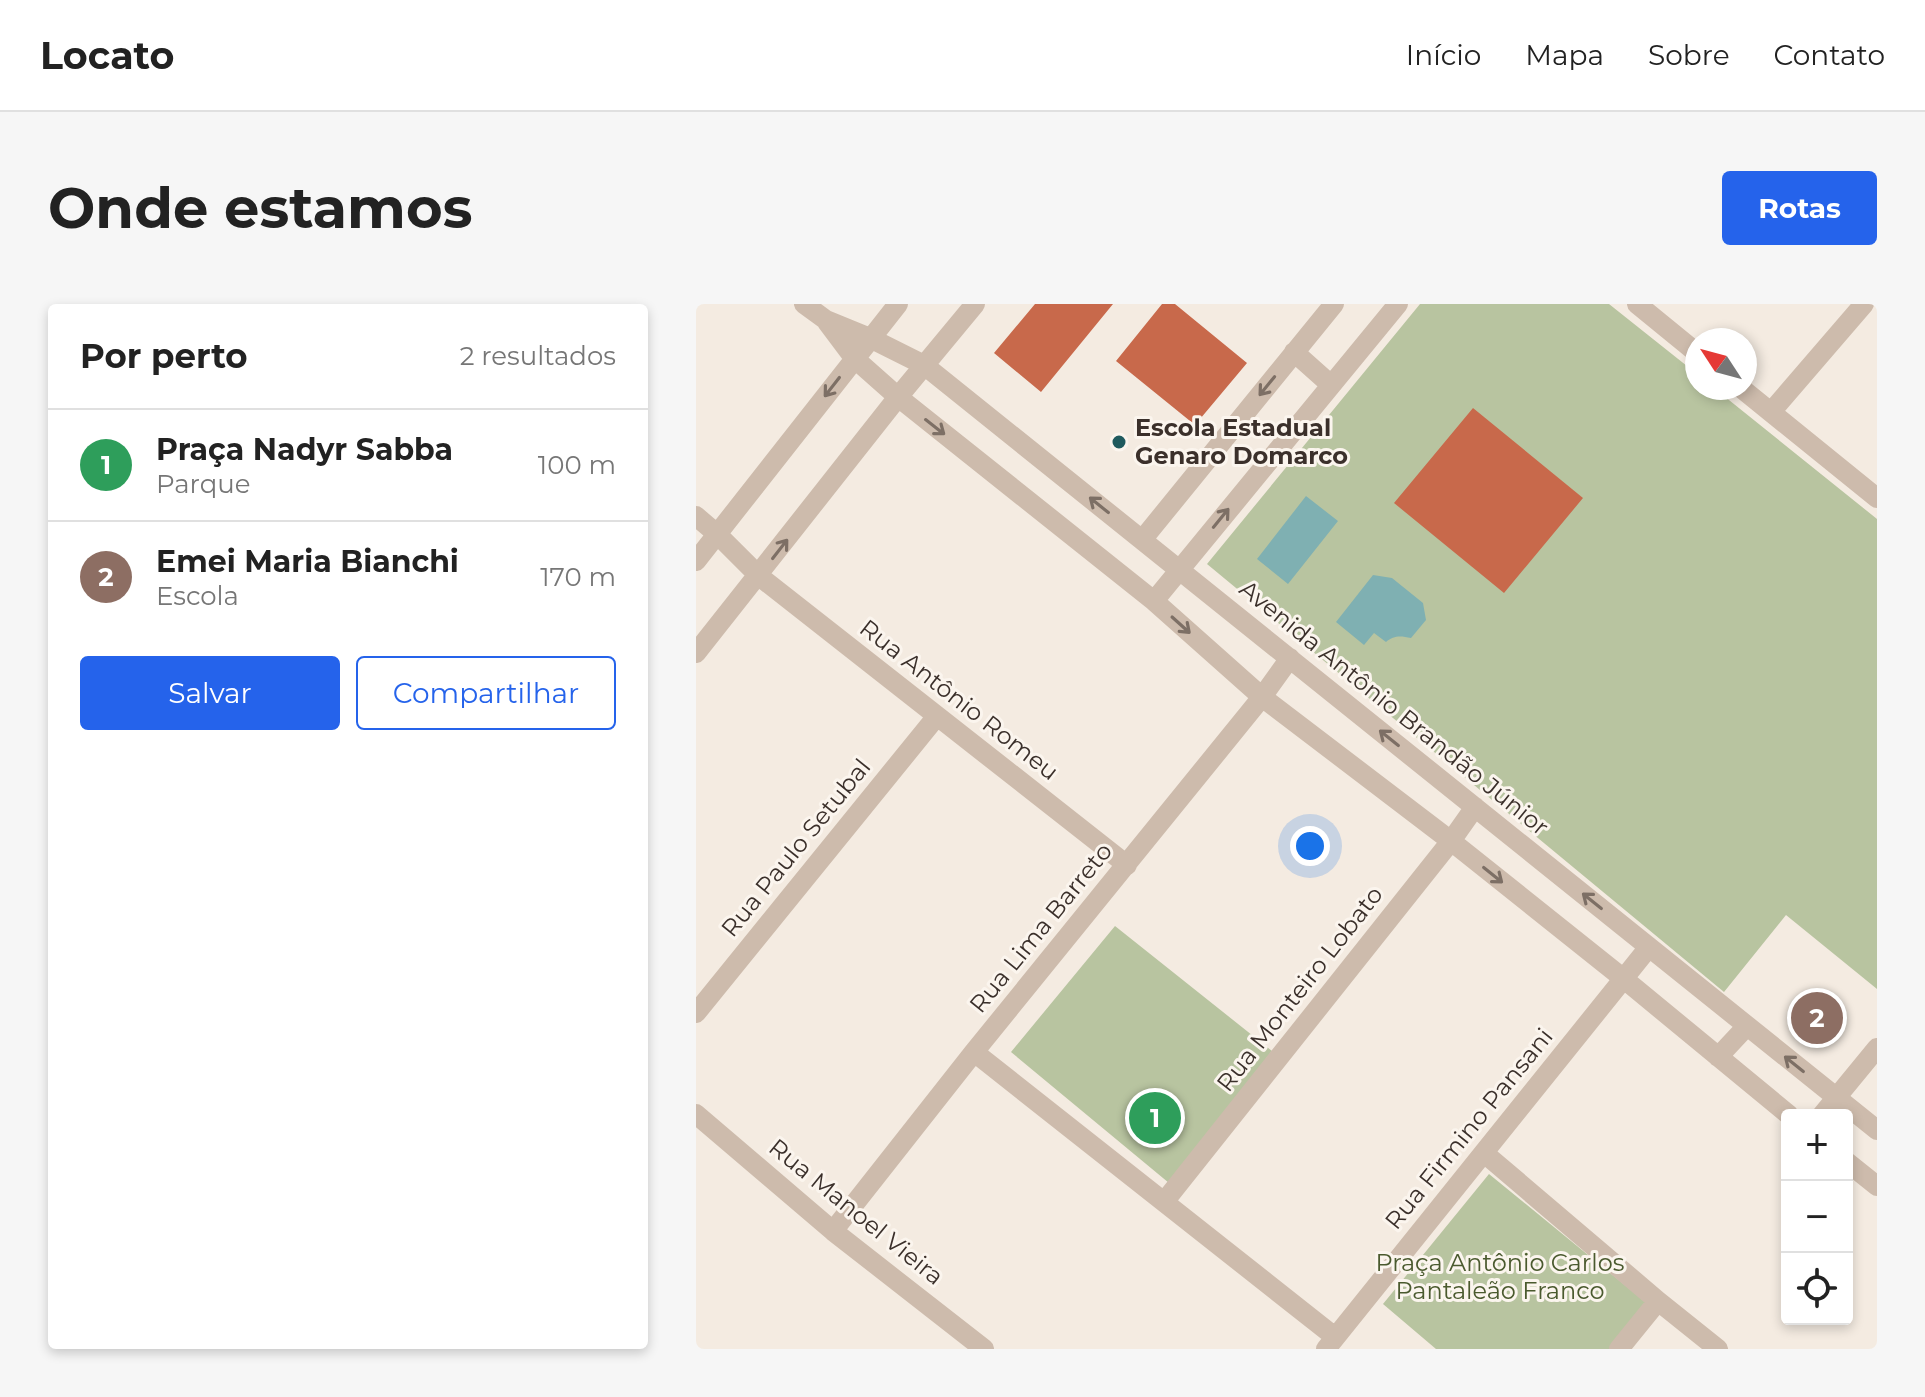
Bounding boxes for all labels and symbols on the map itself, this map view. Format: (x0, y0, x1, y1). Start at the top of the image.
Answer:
north arrow (1685, 328, 1757, 400)
one-way arrow (1258, 375, 1276, 396)
one-way arrow (823, 376, 841, 397)
place label: Escola Estadual Genaro Domarco (1135, 413, 1348, 470)
one-way arrow (924, 418, 945, 435)
marker: Escola Estadual Genaro Domarco (1110, 433, 1128, 451)
one-way arrow (1089, 497, 1110, 514)
one-way arrow (1212, 509, 1230, 529)
one-way arrow (771, 539, 789, 560)
street label: Avenida Antônio Brandão Júnior (1234, 574, 1555, 841)
street label: Rua Antônio Romeu (854, 613, 1064, 786)
one-way arrow (1171, 616, 1191, 634)
one-way arrow (1379, 729, 1400, 747)
street label: Rua Paulo Setubal (715, 753, 876, 943)
your location (1290, 826, 1330, 866)
street label: Rua Lima Barreto (963, 837, 1118, 1019)
one-way arrow (1482, 866, 1503, 884)
street label: Rua Monteiro Lobato (1210, 880, 1389, 1097)
one-way arrow (1582, 892, 1603, 910)
pin: 2 (1791, 988, 1843, 1048)
street label: Rua Firmino Pansani (1379, 1022, 1559, 1235)
one-way arrow (1784, 1055, 1805, 1073)
pin: 1 (1129, 1088, 1181, 1148)
street label: Rua Manoel Vieira (763, 1132, 949, 1291)
park label: Praça Antônio Carlos Pantaleão Franco (1376, 1248, 1624, 1305)

